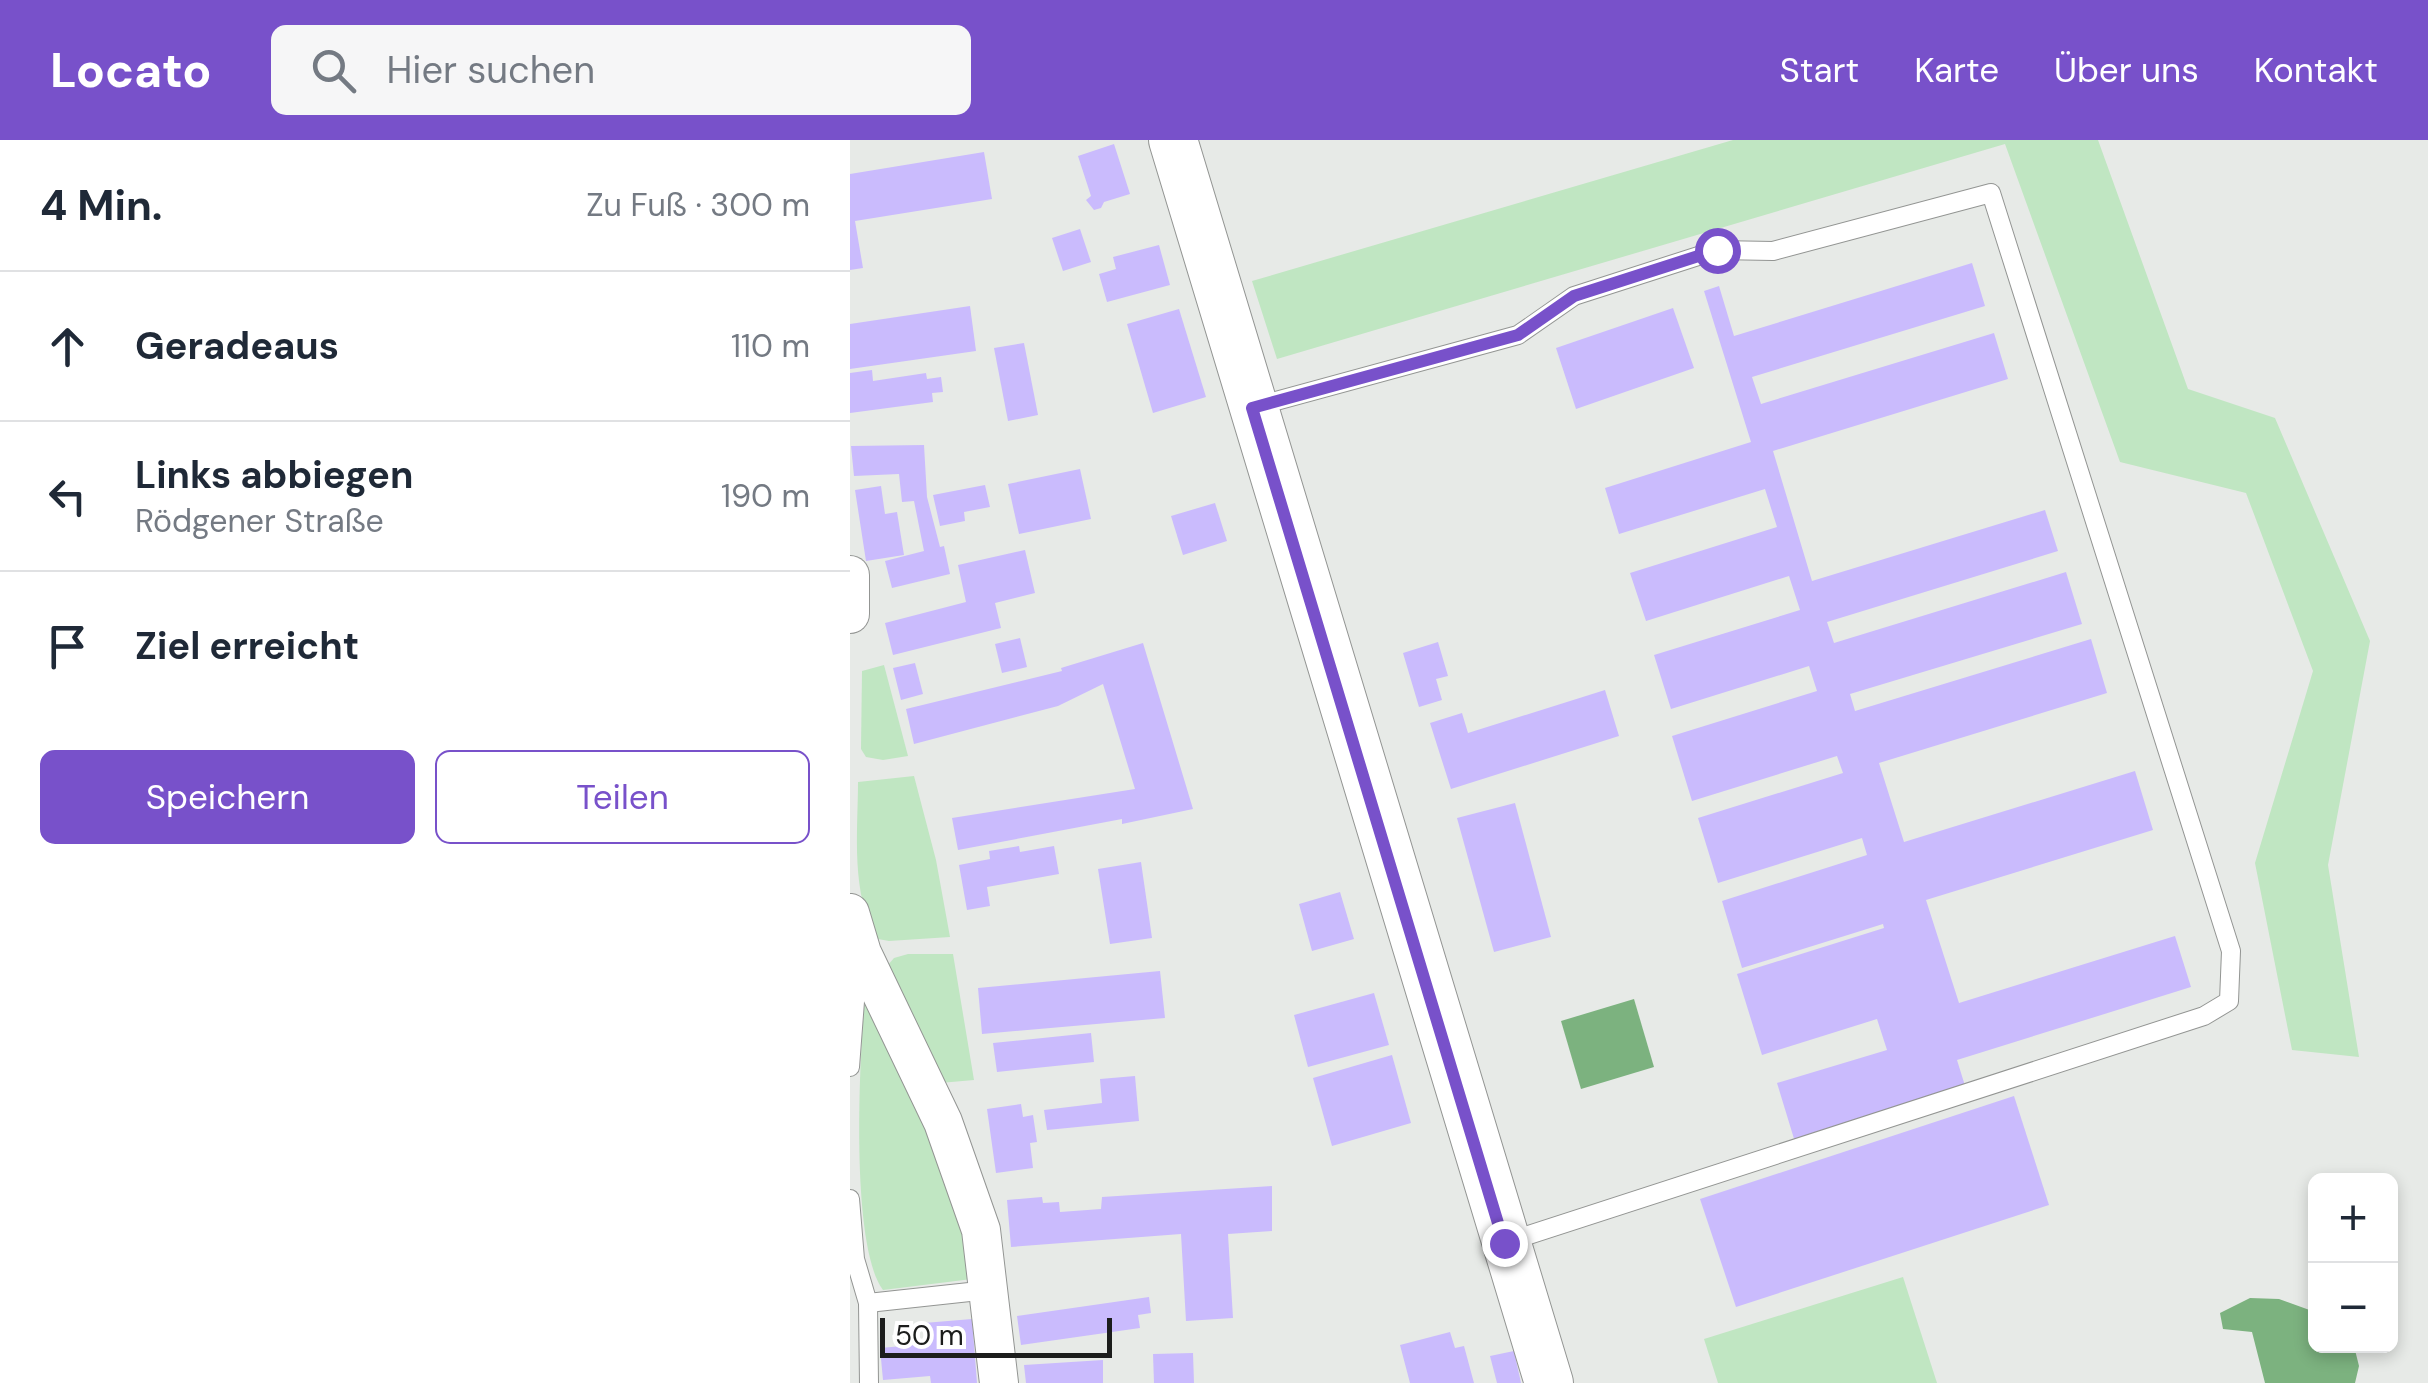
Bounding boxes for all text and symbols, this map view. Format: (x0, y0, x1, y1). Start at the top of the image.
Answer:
search box (271, 25, 971, 115)
text: Locato (50, 39, 211, 102)
icon: search (306, 43, 361, 98)
text: Hier suchen (386, 45, 595, 95)
text: Start (1780, 47, 1859, 93)
text: Karte (1914, 47, 1999, 93)
text: Über uns (2054, 47, 2199, 93)
text: Kontakt (2254, 47, 2378, 93)
text: 4 Min. (40, 178, 162, 233)
text: Zu Fuß · 300 m (586, 184, 810, 226)
route start (1695, 228, 1741, 274)
icon: ahead (40, 319, 95, 374)
text: Geradeaus (135, 321, 339, 371)
text: 110 m (731, 325, 810, 367)
text: Links abbiegen (135, 450, 413, 500)
icon: left (40, 469, 95, 524)
text: 190 m (721, 475, 810, 517)
text: Rödgener Straße (135, 500, 384, 542)
icon: arrive (40, 619, 95, 674)
text: Ziel erreicht (135, 621, 359, 671)
button: Speichern (40, 750, 415, 844)
button: Teilen (435, 750, 810, 844)
map controls (2308, 1173, 2398, 1353)
button: + (2308, 1173, 2398, 1263)
route end (1482, 1221, 1528, 1267)
button: − (2308, 1263, 2398, 1353)
scale bar (880, 1313, 1112, 1358)
text: 50 m (895, 1317, 964, 1354)

